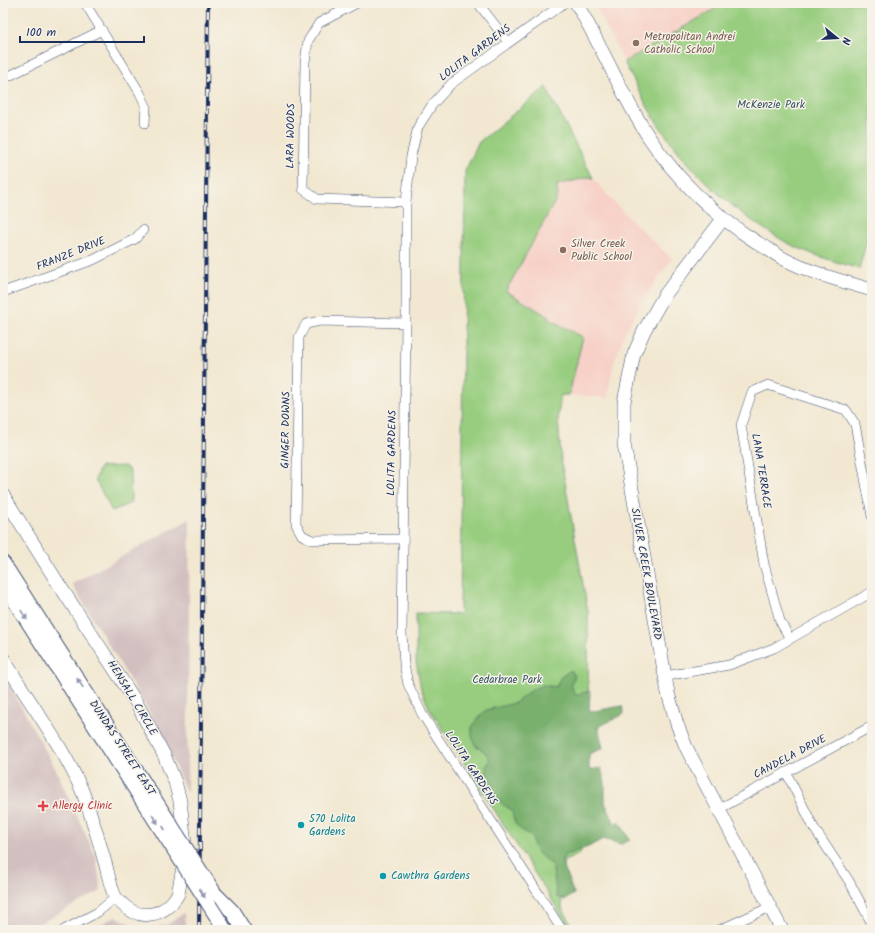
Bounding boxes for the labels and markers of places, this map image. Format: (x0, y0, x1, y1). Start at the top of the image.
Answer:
place label: Metropolitan Andrei Catholic School (644, 28, 735, 59)
marker: Metropolitan Andrei Catholic School (631, 38, 641, 48)
place label: Silver Creek Public School (571, 235, 632, 266)
marker: Silver Creek Public School (558, 245, 568, 255)
place label: Allergy Clinic (52, 797, 113, 815)
marker: Allergy Clinic (37, 800, 49, 812)
place label: 570 Lolita Gardens (309, 810, 356, 841)
marker: 570 Lolita Gardens (296, 820, 306, 830)
place label: Cawthra Gardens (391, 867, 470, 885)
marker: Cawthra Gardens (378, 871, 388, 881)

